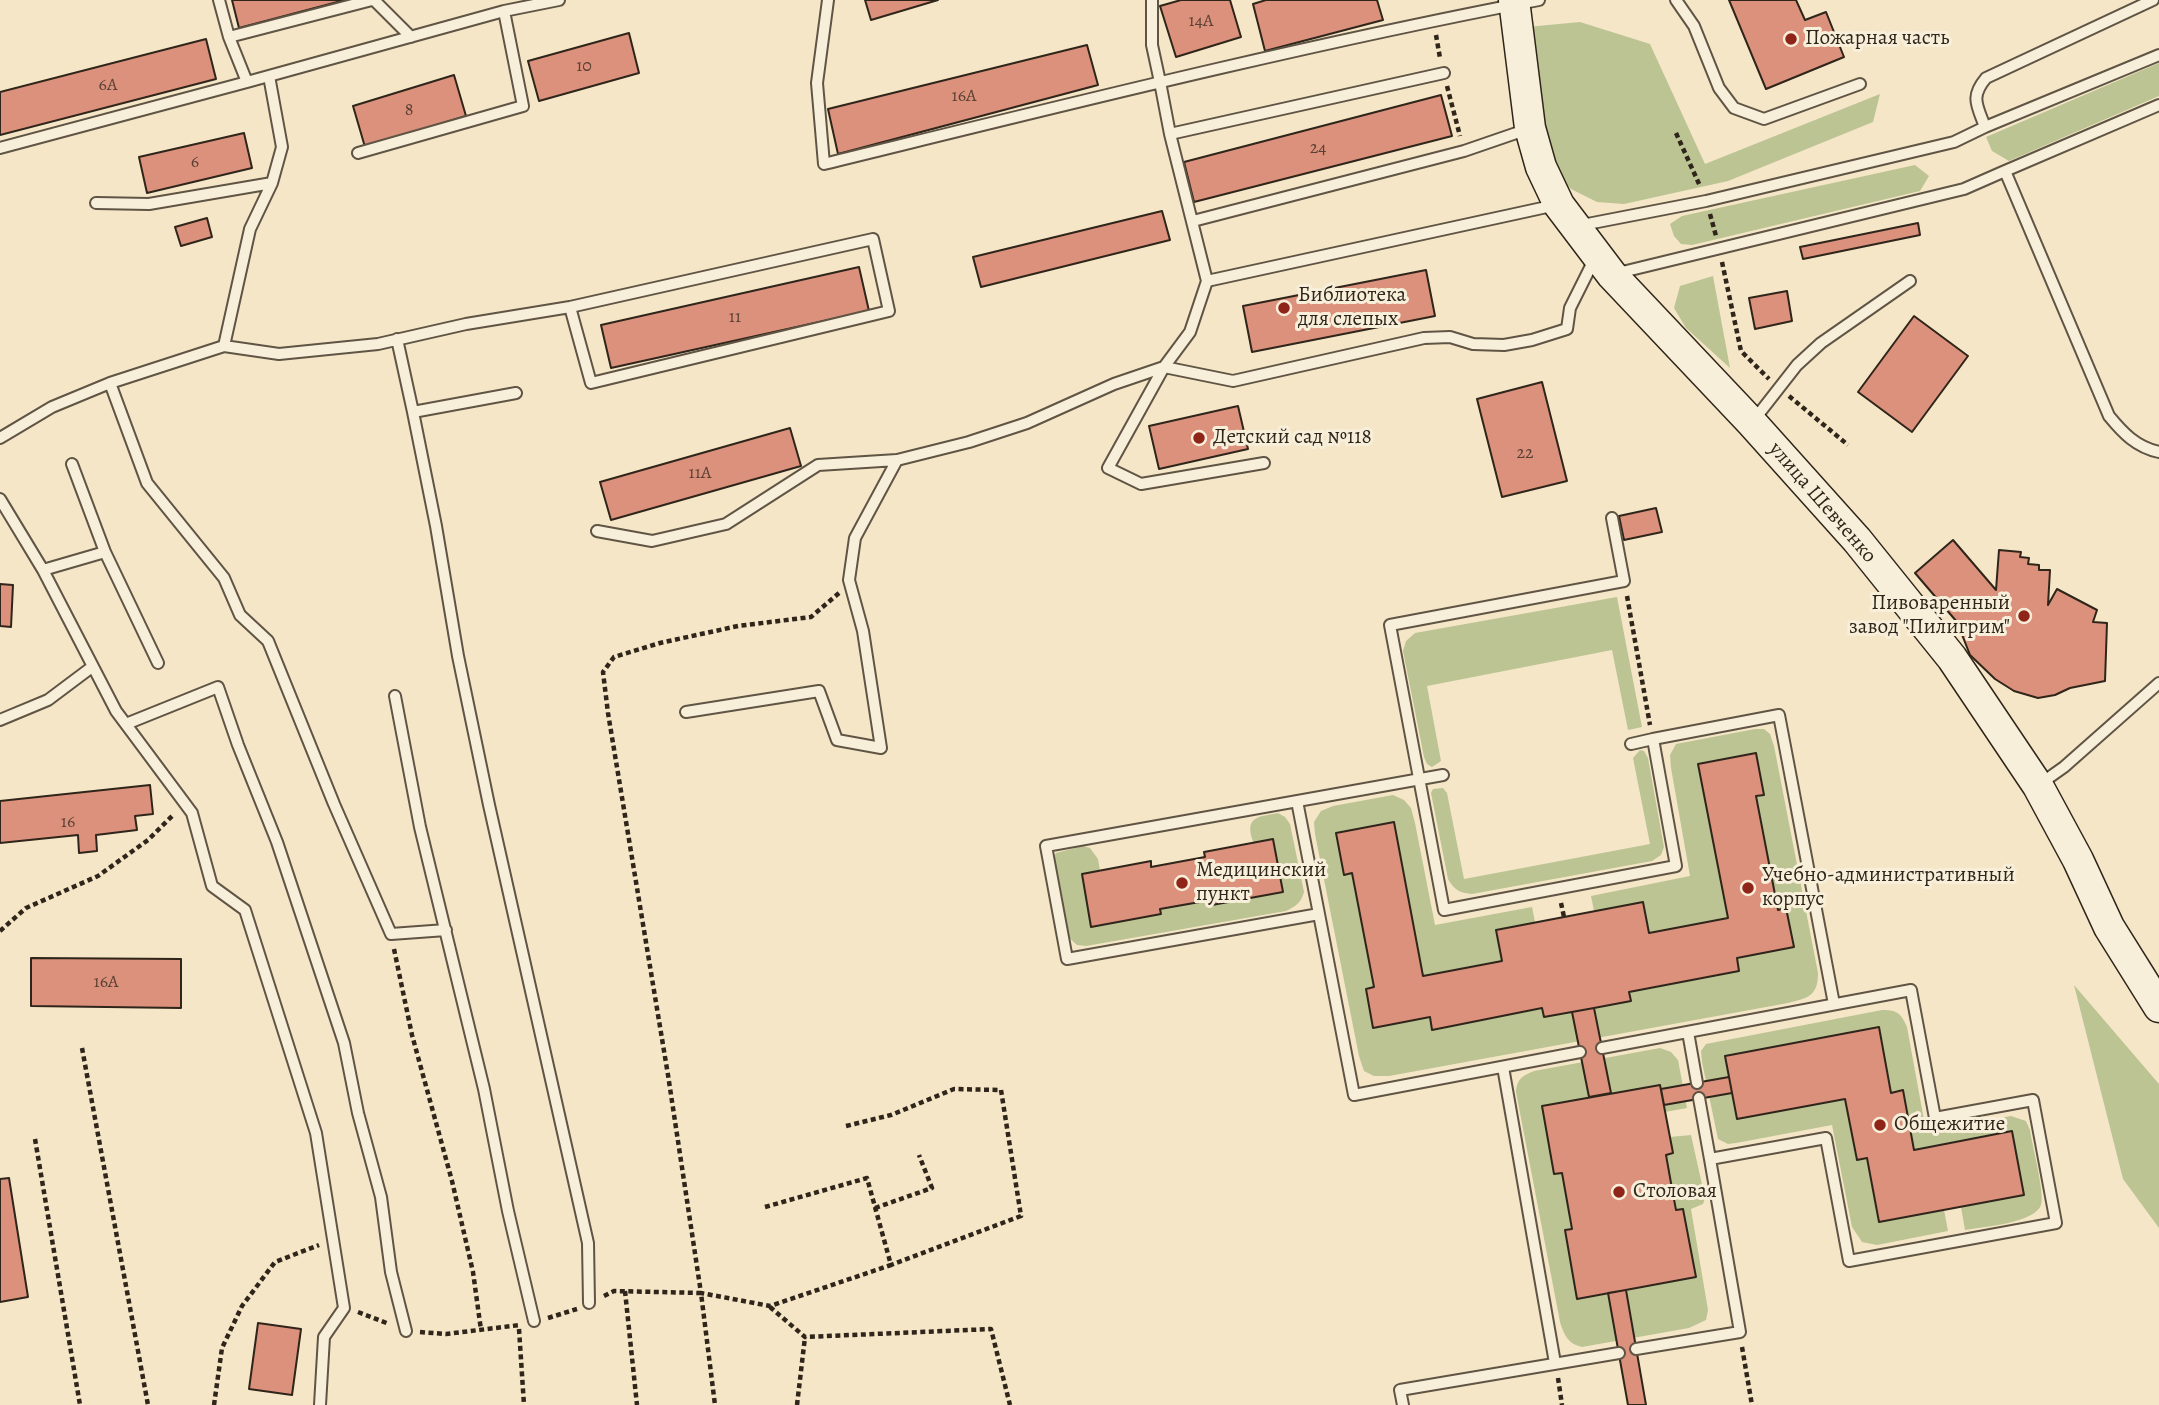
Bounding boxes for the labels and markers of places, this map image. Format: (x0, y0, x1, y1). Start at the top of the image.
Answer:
place label: Пожарная часть (1805, 26, 1949, 52)
marker: Пожарная часть (1783, 31, 1799, 47)
place label: Библиотека для слепых (1298, 283, 1406, 333)
marker: Библиотека для слепых (1276, 300, 1292, 316)
place label: Детский сад №118 (1213, 425, 1372, 451)
marker: Детский сад №118 (1191, 430, 1207, 446)
place label: Пивоваренный завод "Пилигрим" (1849, 591, 2010, 641)
marker: Пивоваренный завод "Пилигрим" (2016, 608, 2032, 624)
place label: Медицинский пункт (1196, 858, 1326, 908)
place label: Учебно-административный корпус (1762, 863, 2015, 913)
marker: Медицинский пункт (1174, 875, 1190, 891)
marker: Учебно-административный корпус (1740, 880, 1756, 896)
place label: Общежитие (1894, 1112, 2005, 1138)
marker: Общежитие (1872, 1117, 1888, 1133)
place label: Столовая (1633, 1179, 1717, 1205)
marker: Столовая (1611, 1184, 1627, 1200)

